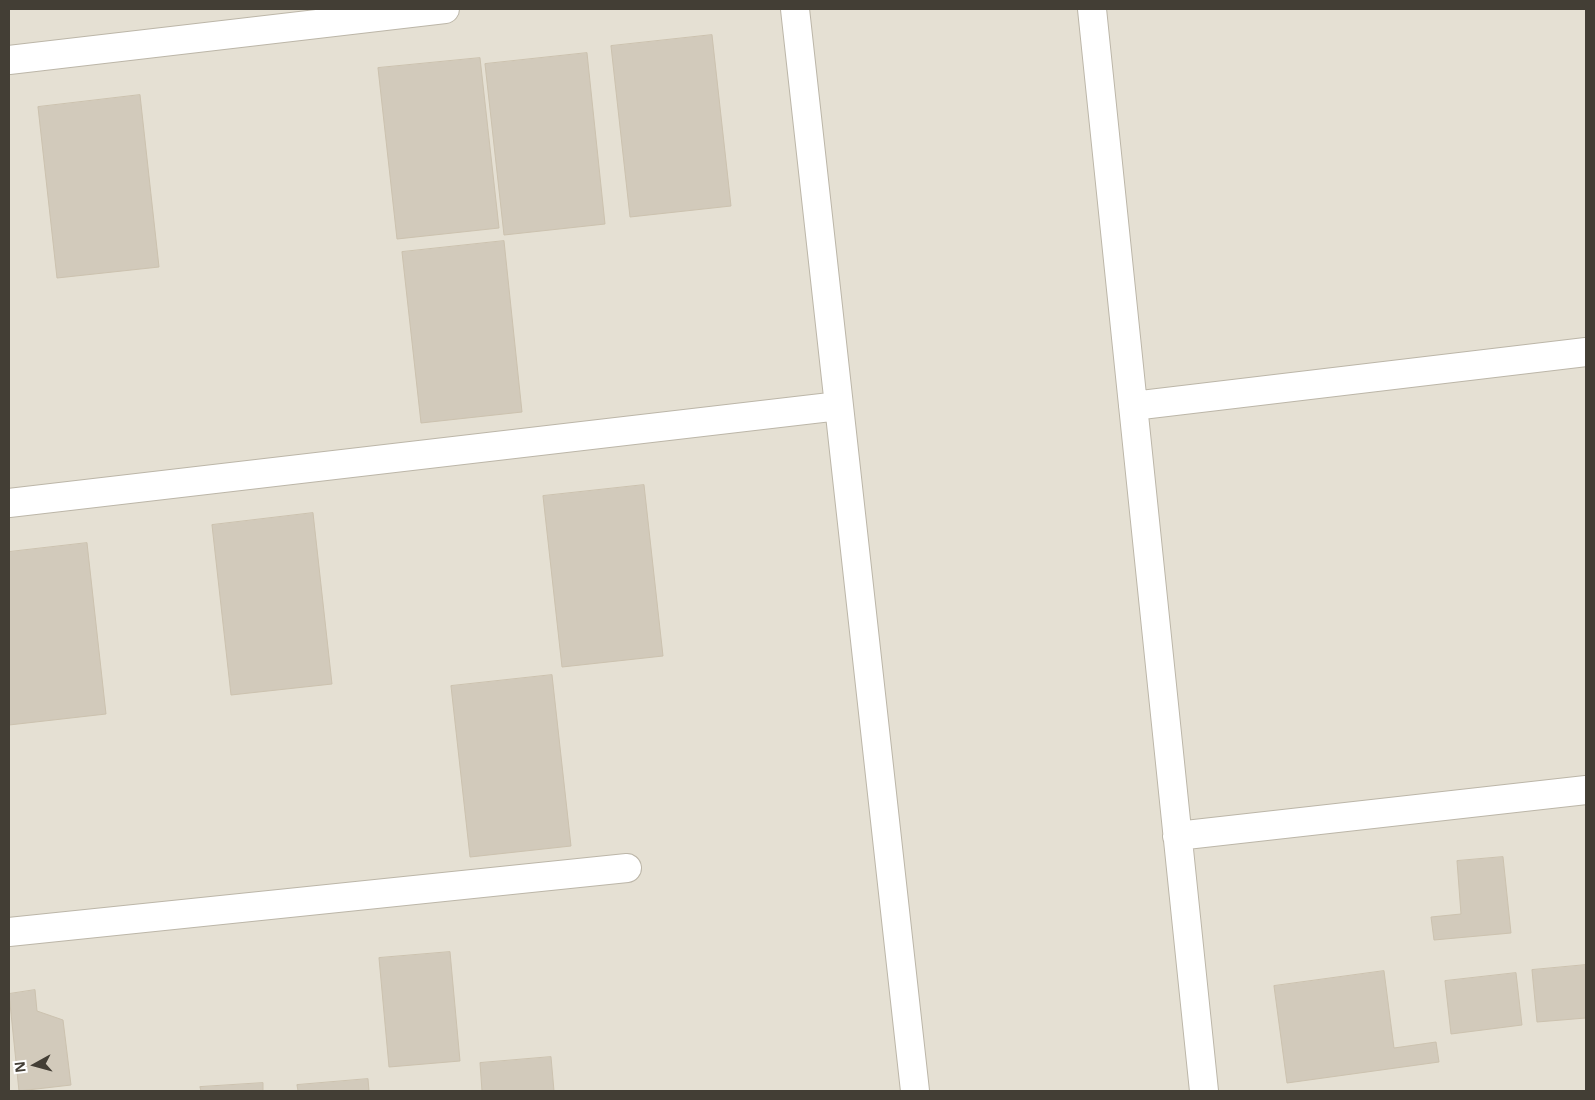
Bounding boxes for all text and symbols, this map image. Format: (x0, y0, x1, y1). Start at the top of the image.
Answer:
north arrow (10, 1040, 60, 1090)
text: N (9, 1060, 30, 1074)

